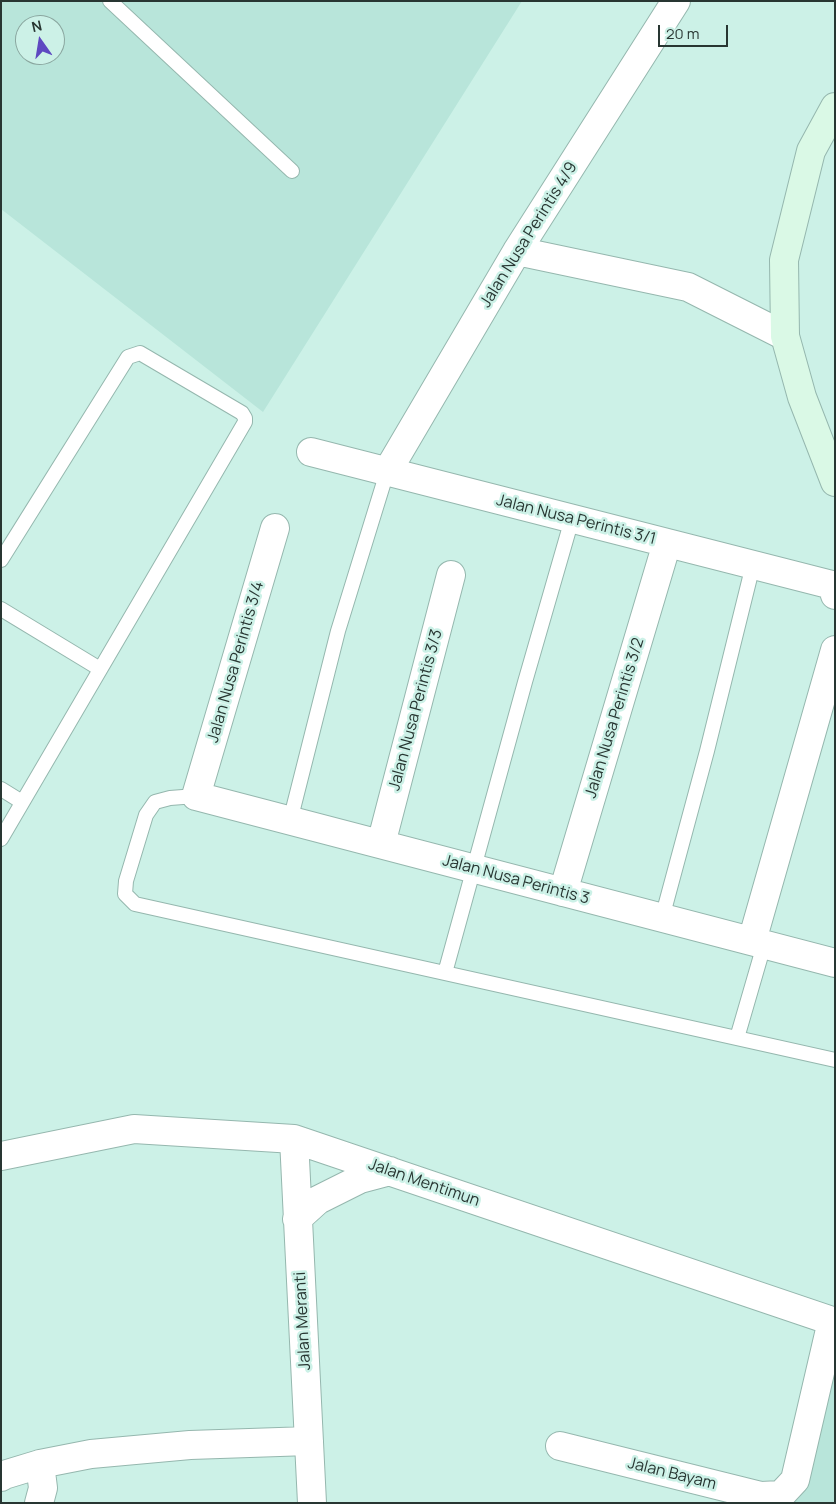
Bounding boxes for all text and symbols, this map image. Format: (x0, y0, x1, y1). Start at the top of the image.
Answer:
north arrow (15, 15, 65, 65)
text: N (30, 15, 44, 36)
scale bar (661, 15, 731, 47)
text: 20 m (666, 23, 699, 44)
street label: Jalan Nusa Perintis 4/9 (476, 159, 582, 311)
street label: Jalan Nusa Perintis 3/1 (494, 491, 658, 549)
street label: Jalan Nusa Perintis 3/4 (204, 579, 268, 745)
street label: Jalan Nusa Perintis 3/3 (385, 627, 447, 793)
street label: Jalan Nusa Perintis 3/2 (581, 636, 649, 800)
street label: Jalan Nusa Perintis 3 (441, 851, 591, 909)
street label: Jalan Mentimun (366, 1155, 482, 1211)
street label: Jalan Meranti (291, 1271, 315, 1371)
street label: Jalan Bayam (626, 1454, 718, 1494)

